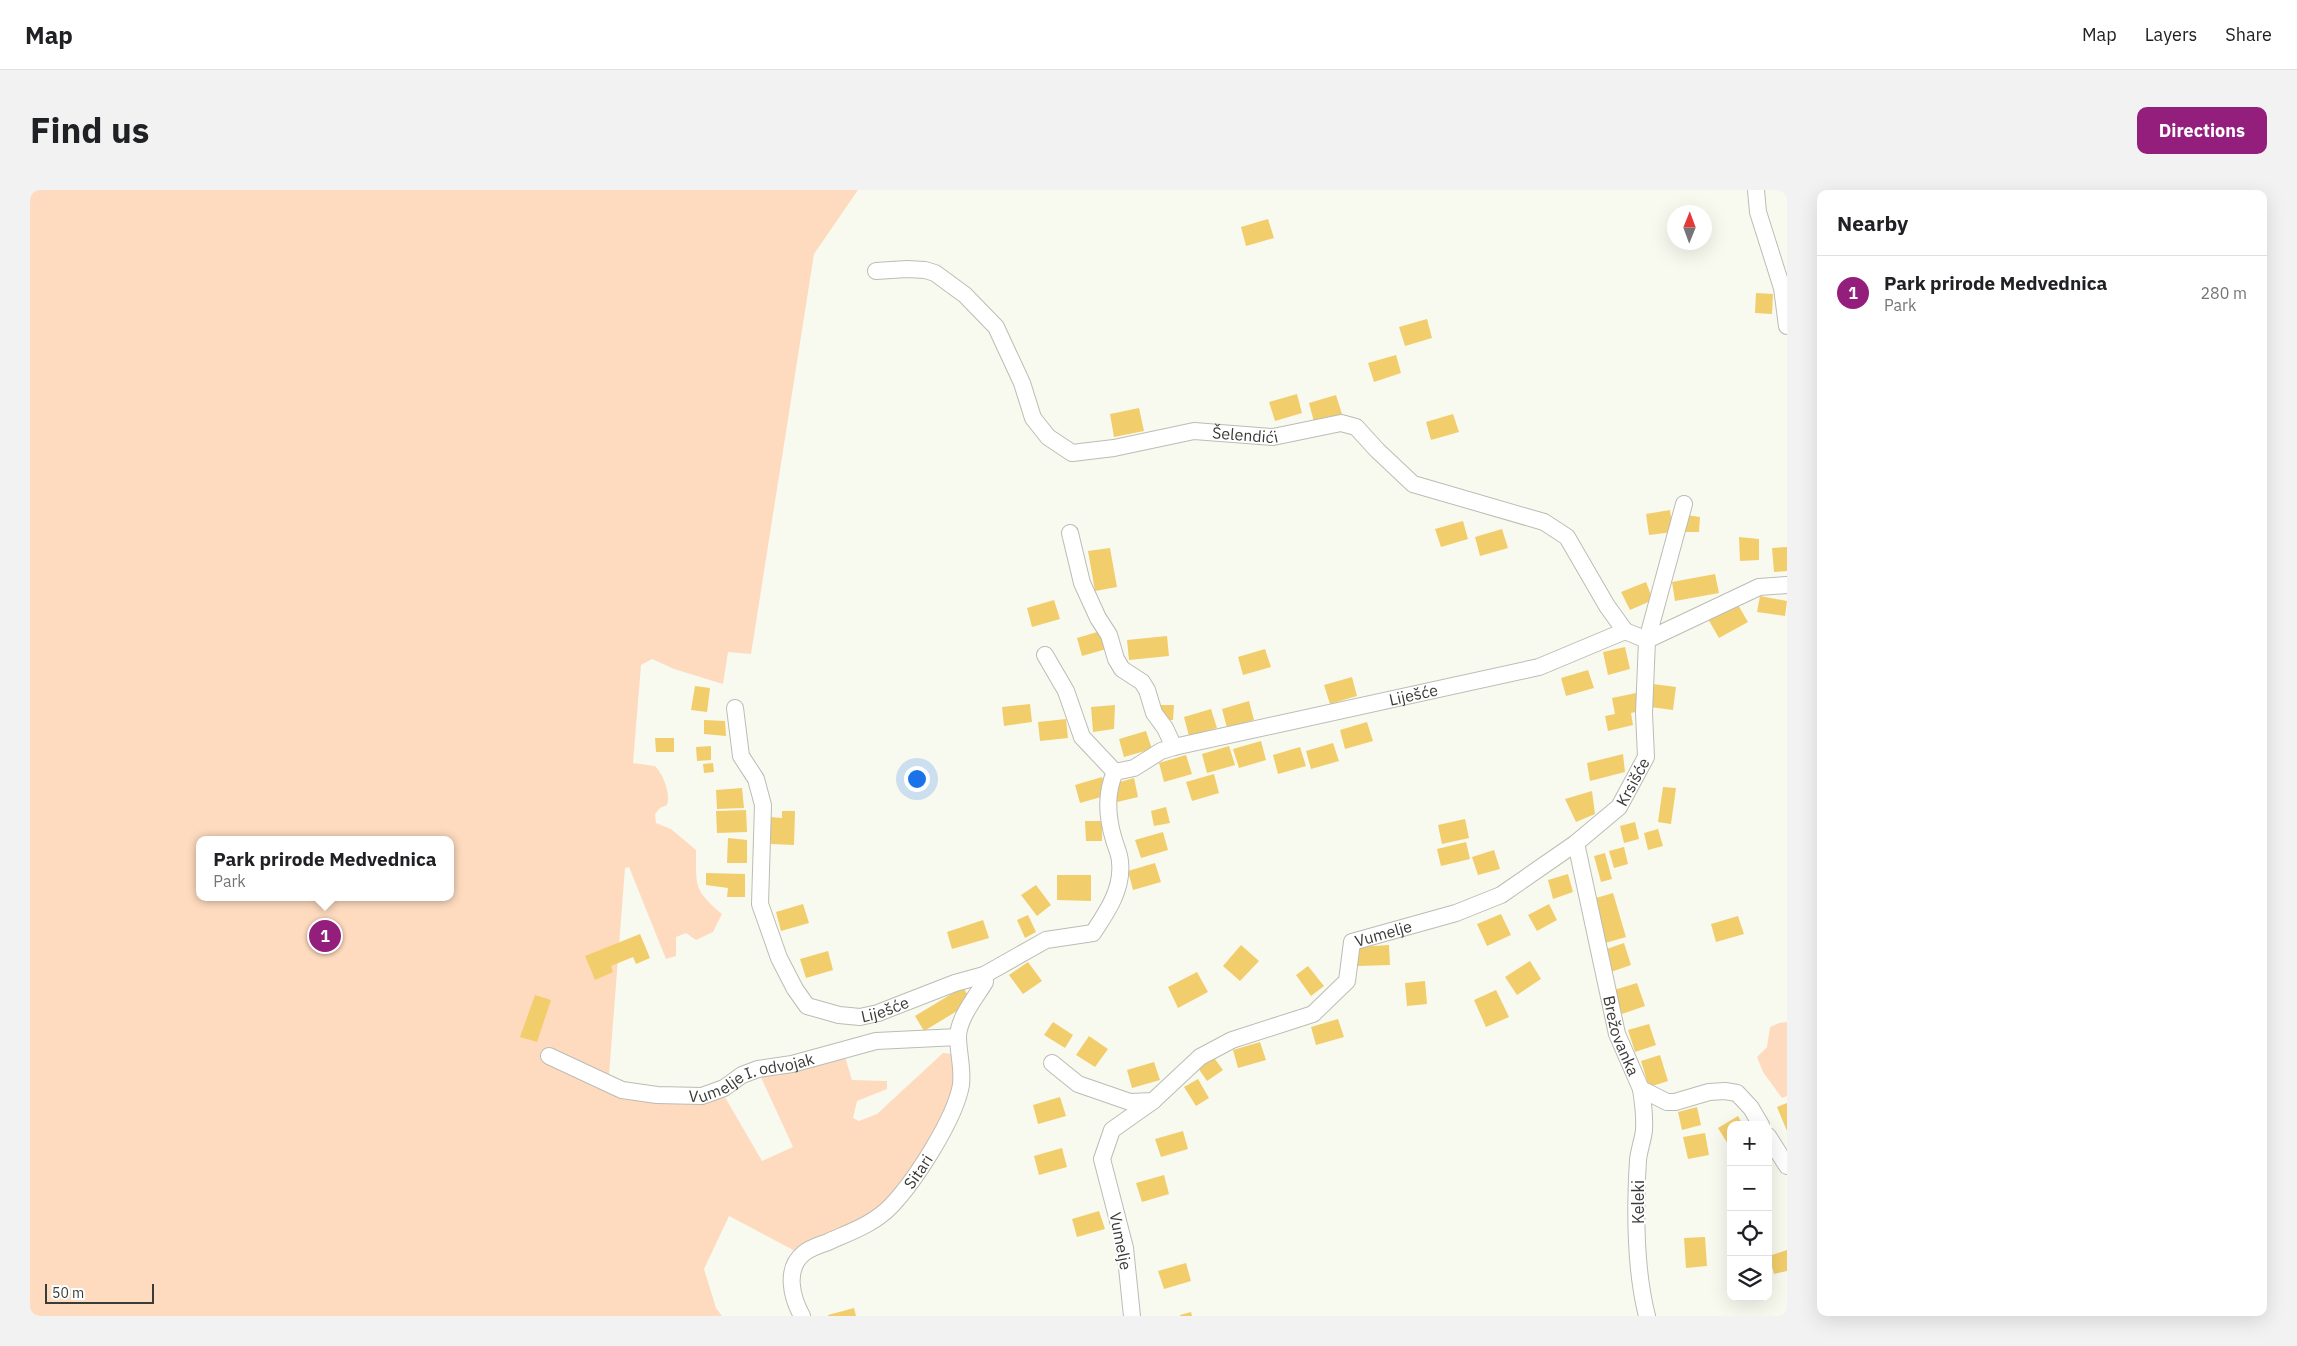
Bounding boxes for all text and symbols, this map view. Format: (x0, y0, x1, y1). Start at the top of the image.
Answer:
text: Map (25, 19, 73, 51)
text: Map (2082, 23, 2117, 46)
text: Layers (2145, 23, 2197, 46)
text: Share (2225, 23, 2272, 46)
text: Find us (30, 107, 149, 153)
button: Directions (2137, 107, 2267, 154)
north arrow (1667, 205, 1712, 250)
text: Nearby (1837, 209, 1908, 237)
text: Park prirode Medvednica (1884, 271, 2107, 295)
text: 1 (1848, 283, 1858, 303)
text: 280 m (2200, 283, 2247, 303)
text: Park (1884, 295, 1916, 315)
street label: Šelendići (1211, 421, 1280, 447)
street label: Liješće (1387, 679, 1440, 710)
street label: Krsišće (1611, 754, 1654, 810)
your location (904, 766, 930, 792)
popup (196, 836, 454, 901)
text: Park prirode Medvednica (213, 847, 437, 871)
text: Park (213, 871, 246, 891)
street label: Vumelje (1352, 916, 1414, 951)
pin: 1 (309, 917, 341, 955)
street label: Liješće (859, 992, 912, 1026)
street label: Brežovanka (1599, 994, 1644, 1079)
street label: Vumelje I. odvojak (689, 1048, 817, 1107)
map controls (1727, 1121, 1772, 1301)
button: + (1727, 1121, 1772, 1166)
street label: Sitari (899, 1151, 937, 1193)
button: − (1727, 1166, 1772, 1211)
street label: Keleki (1628, 1180, 1648, 1224)
street label: Vumelje (1106, 1210, 1136, 1272)
button: locate (1727, 1211, 1772, 1256)
button: layers (1727, 1256, 1772, 1301)
scale bar (45, 1281, 154, 1304)
text: 50 m (52, 1284, 84, 1302)

